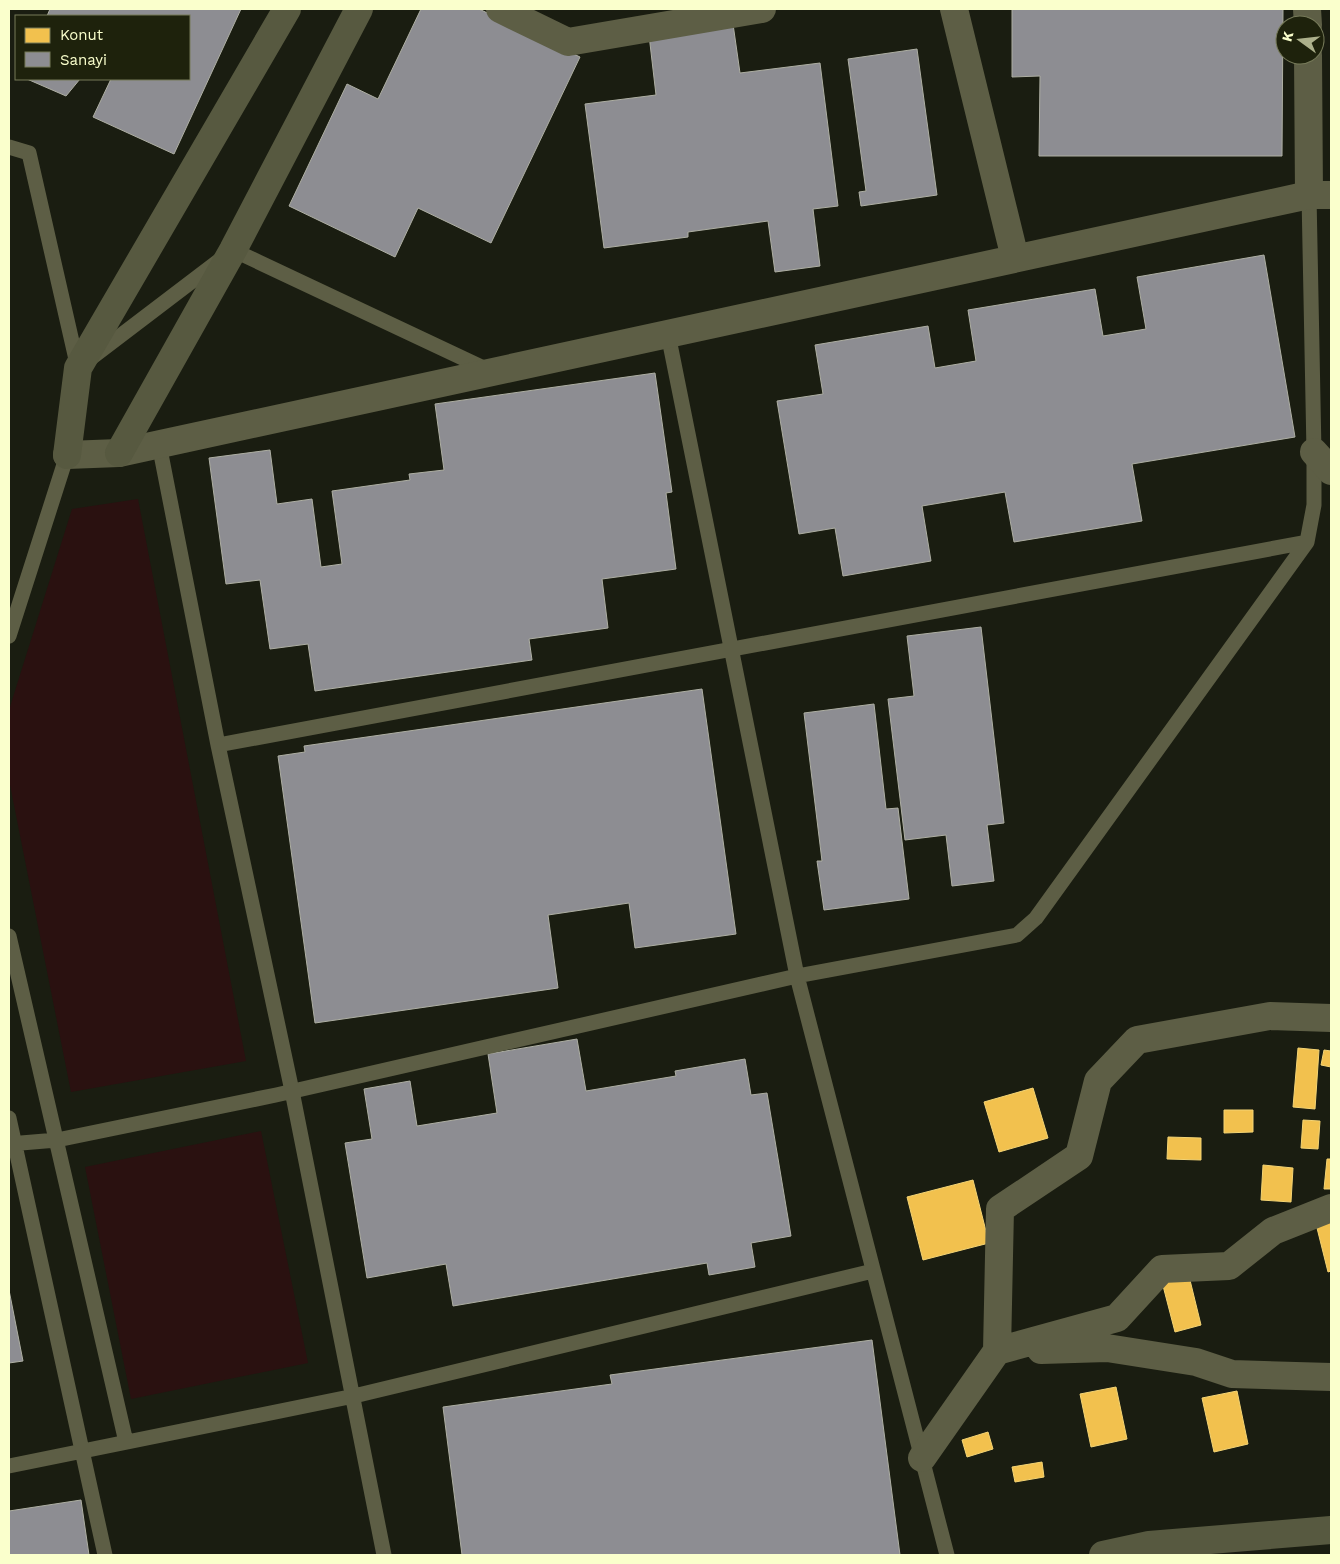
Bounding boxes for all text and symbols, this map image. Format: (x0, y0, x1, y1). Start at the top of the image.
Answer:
legend (15, 15, 190, 80)
north arrow (1275, 15, 1325, 65)
text: Konut (60, 26, 104, 44)
text: K (1278, 30, 1297, 43)
text: Sanayi (60, 51, 107, 69)

